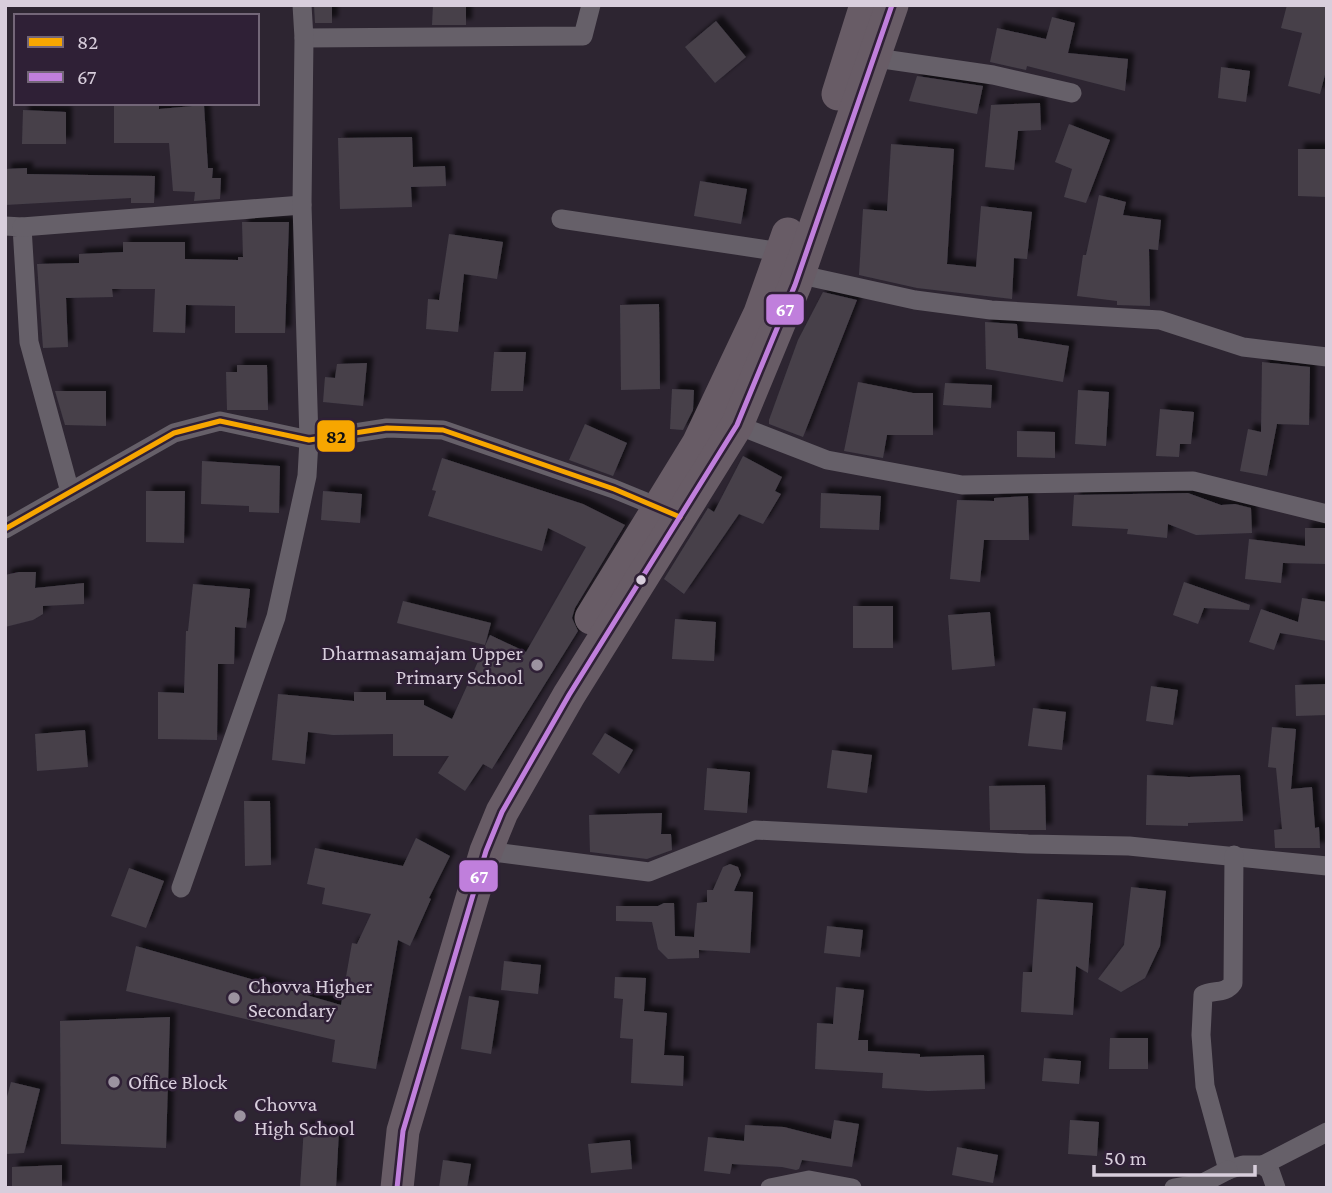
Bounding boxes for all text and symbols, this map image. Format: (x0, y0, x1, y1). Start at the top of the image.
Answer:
legend (14, 14, 259, 105)
text: 82 (77, 30, 98, 54)
text: 67 (77, 65, 97, 89)
line badge: 67 (765, 293, 805, 326)
text: 67 (776, 299, 794, 320)
line badge: 82 (316, 419, 356, 453)
text: 82 (326, 426, 347, 447)
unlabelled marker (634, 573, 648, 587)
place label: Dharmasamajam Upper Primary School (321, 641, 524, 689)
marker: Dharmasamajam Upper Primary School (529, 657, 545, 673)
line badge: 67 (458, 859, 499, 893)
text: 67 (470, 866, 488, 887)
place label: Chovva Higher Secondary (248, 974, 373, 1022)
marker: Chovva Higher Secondary (226, 990, 242, 1006)
place label: Office Block (128, 1070, 227, 1094)
marker: Office Block (106, 1074, 122, 1090)
place label: Chovva High School (254, 1092, 355, 1140)
marker: Chovva High School (232, 1108, 248, 1124)
scale bar (1094, 1134, 1255, 1178)
text: 50 m (1104, 1146, 1147, 1170)

